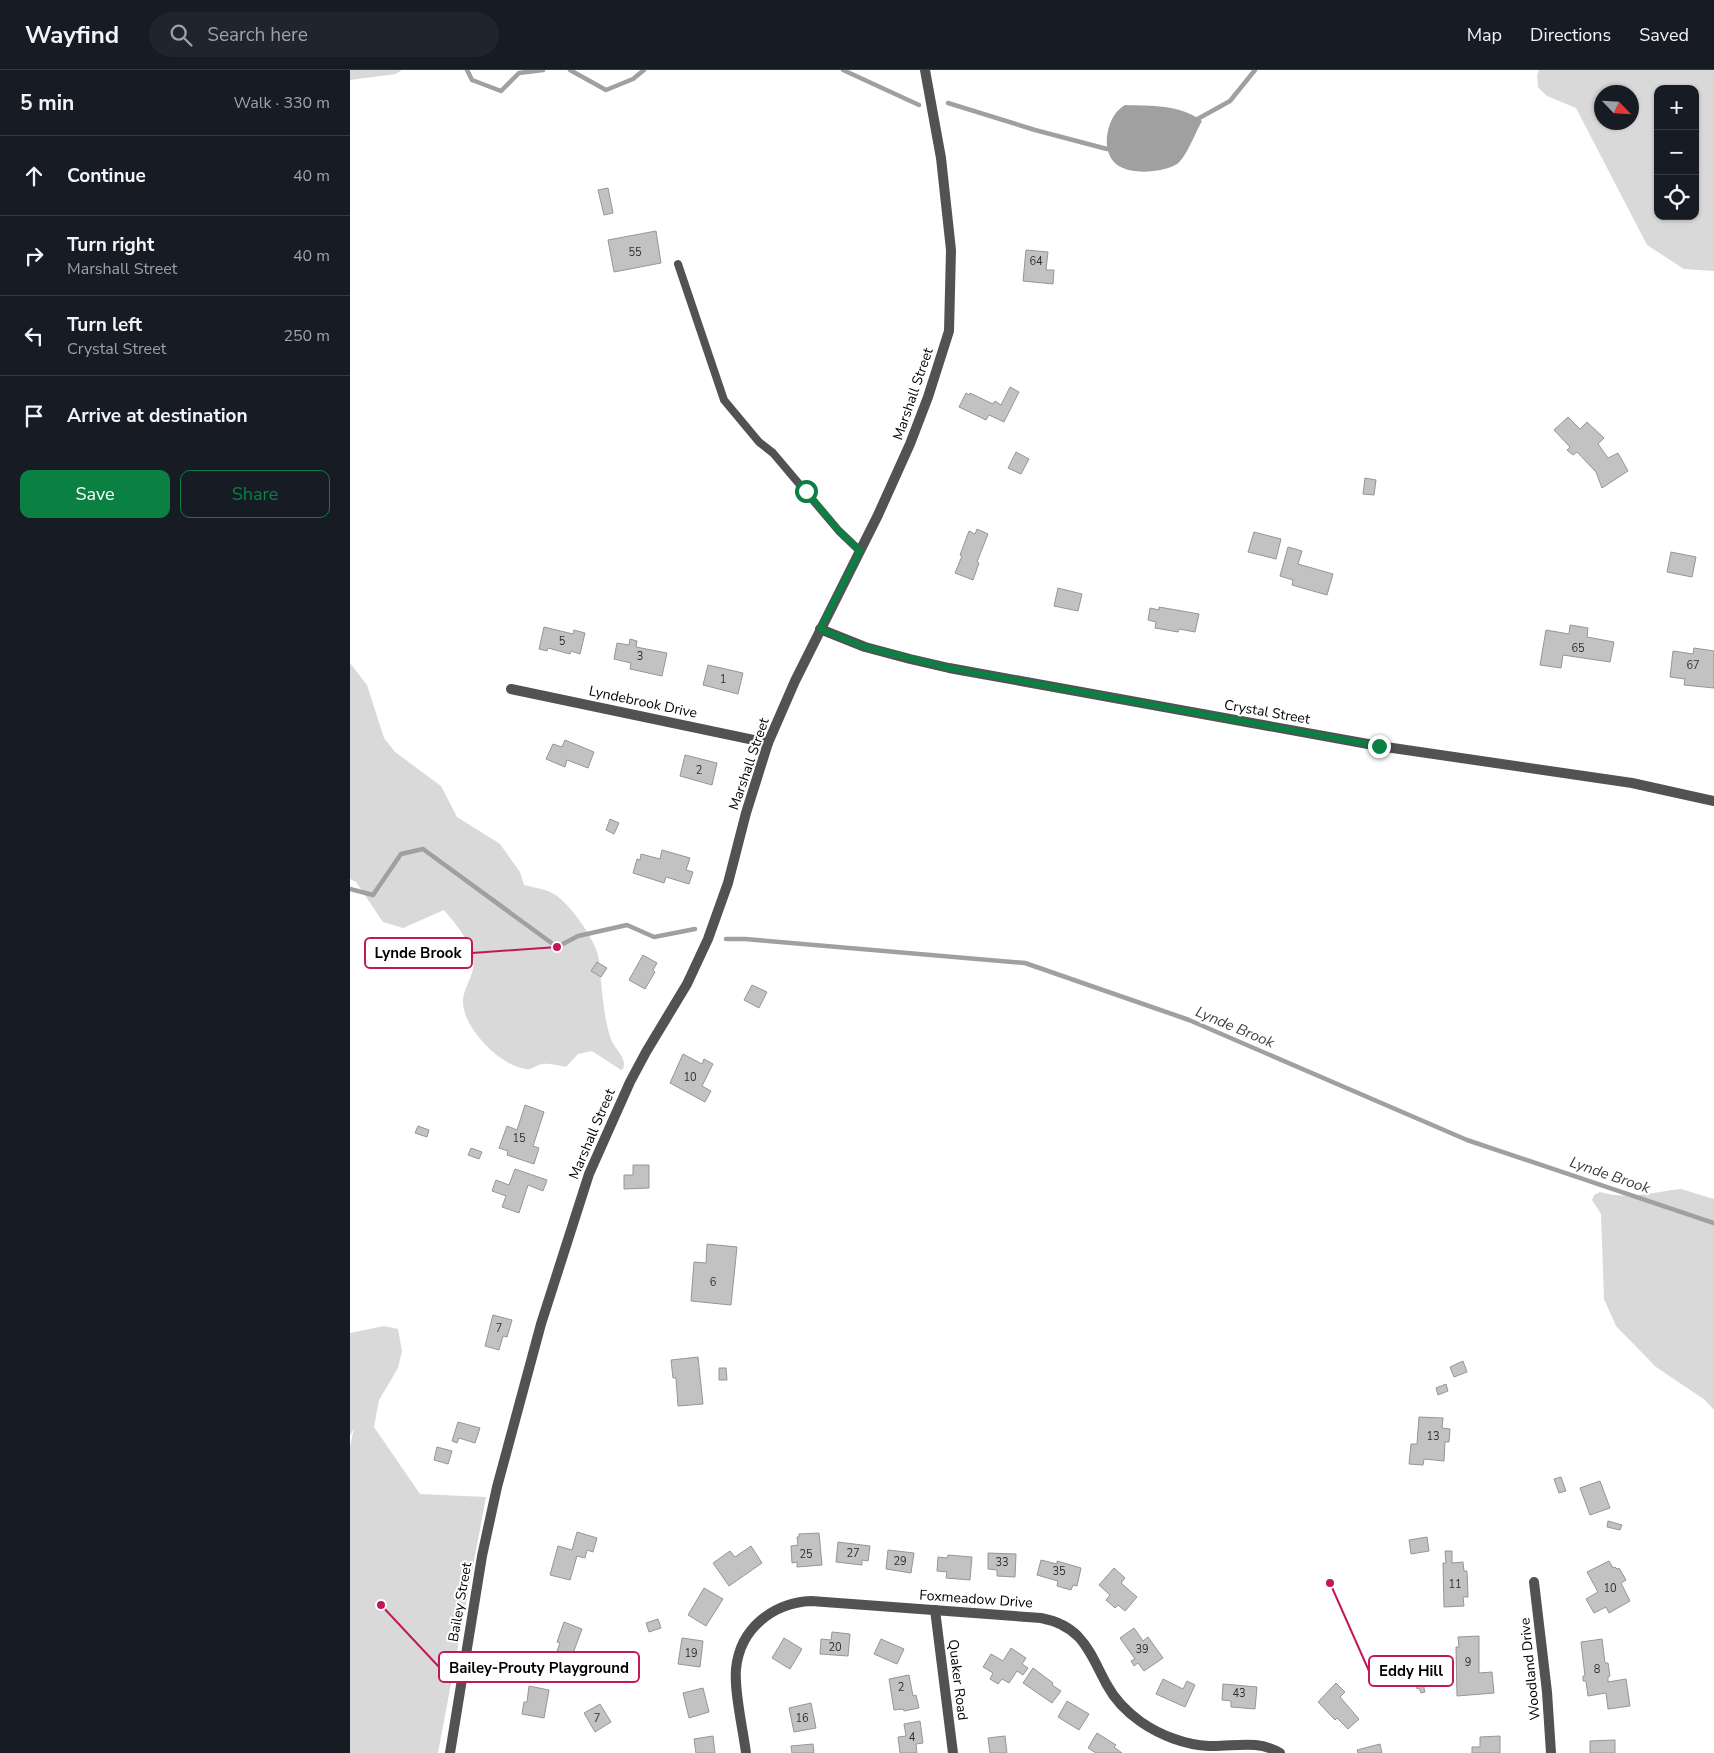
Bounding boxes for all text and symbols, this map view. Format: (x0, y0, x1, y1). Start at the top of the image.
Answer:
search box (149, 12, 499, 57)
text: Wayfind (25, 19, 119, 51)
icon: search (167, 21, 195, 49)
text: Search here (207, 22, 308, 48)
text: Map (1467, 23, 1502, 47)
text: Directions (1530, 23, 1611, 47)
text: Saved (1639, 23, 1689, 47)
north arrow (1594, 85, 1639, 130)
map controls (1654, 85, 1699, 220)
button: + (1654, 85, 1699, 130)
text: 5 min (20, 89, 74, 117)
text: Walk · 330 m (234, 92, 330, 114)
button: − (1654, 130, 1699, 175)
icon: ahead (20, 162, 48, 190)
text: Continue (67, 163, 146, 189)
text: 40 m (293, 165, 330, 187)
button: locate (1654, 175, 1699, 220)
text: Turn right (67, 232, 154, 258)
icon: right (20, 242, 48, 270)
text: 40 m (293, 245, 330, 267)
house number: 55 (628, 245, 642, 260)
house number: 64 (1029, 254, 1043, 269)
text: Marshall Street (67, 258, 177, 280)
text: Turn left (67, 312, 142, 338)
icon: left (20, 322, 48, 350)
text: 250 m (283, 325, 330, 347)
text: Crystal Street (67, 338, 166, 360)
street label: Marshall Street (888, 345, 938, 443)
icon: arrive (20, 402, 48, 430)
text: Arrive at destination (67, 403, 248, 429)
button: Save (20, 470, 170, 518)
button: Share (180, 470, 330, 518)
route start (795, 480, 818, 503)
house number: 5 (559, 634, 566, 649)
house number: 65 (1571, 641, 1585, 656)
house number: 3 (637, 649, 643, 664)
house number: 67 (1686, 658, 1700, 673)
house number: 1 (720, 672, 726, 687)
street label: Lyndebrook Drive (587, 681, 699, 723)
street label: Crystal Street (1223, 695, 1311, 729)
street label: Marshall Street (724, 715, 774, 813)
route end (1368, 735, 1391, 758)
house number: 2 (696, 763, 702, 778)
callout: Lynde Brook (365, 938, 472, 968)
text: Lynde Brook (374, 943, 462, 963)
water label: Lynde Brook (1192, 1001, 1278, 1053)
house number: 10 (683, 1070, 697, 1085)
street label: Marshall Street (564, 1086, 620, 1182)
house number: 15 (512, 1131, 526, 1146)
water label: Lynde Brook (1567, 1152, 1653, 1198)
house number: 6 (710, 1275, 717, 1290)
house number: 7 (496, 1321, 502, 1336)
house number: 13 (1426, 1429, 1440, 1444)
house number: 27 (846, 1546, 860, 1561)
house number: 25 (799, 1547, 813, 1562)
house number: 29 (893, 1554, 907, 1569)
house number: 33 (995, 1555, 1009, 1570)
street label: Bailey Street (444, 1561, 476, 1643)
house number: 35 (1052, 1564, 1066, 1579)
house number: 11 (1448, 1577, 1462, 1592)
house number: 10 (1603, 1581, 1617, 1596)
street label: Foxmeadow Drive (919, 1586, 1033, 1612)
street label: Woodland Drive (1515, 1617, 1545, 1721)
street label: Quaker Road (944, 1638, 972, 1722)
house number: 20 (828, 1640, 842, 1655)
house number: 39 (1135, 1642, 1149, 1657)
house number: 19 (684, 1646, 698, 1661)
callout: Bailey-Prouty Playground (439, 1652, 639, 1682)
house number: 9 (1465, 1655, 1471, 1670)
callout: Eddy Hill (1369, 1656, 1453, 1686)
text: Bailey-Prouty Playground (449, 1658, 629, 1678)
text: Eddy Hill (1379, 1661, 1443, 1681)
house number: 8 (1594, 1662, 1601, 1677)
house number: 2 (898, 1680, 904, 1695)
house number: 43 (1232, 1686, 1246, 1701)
house number: 7 (594, 1711, 600, 1726)
house number: 16 (795, 1711, 809, 1726)
house number: 4 (909, 1730, 916, 1745)

